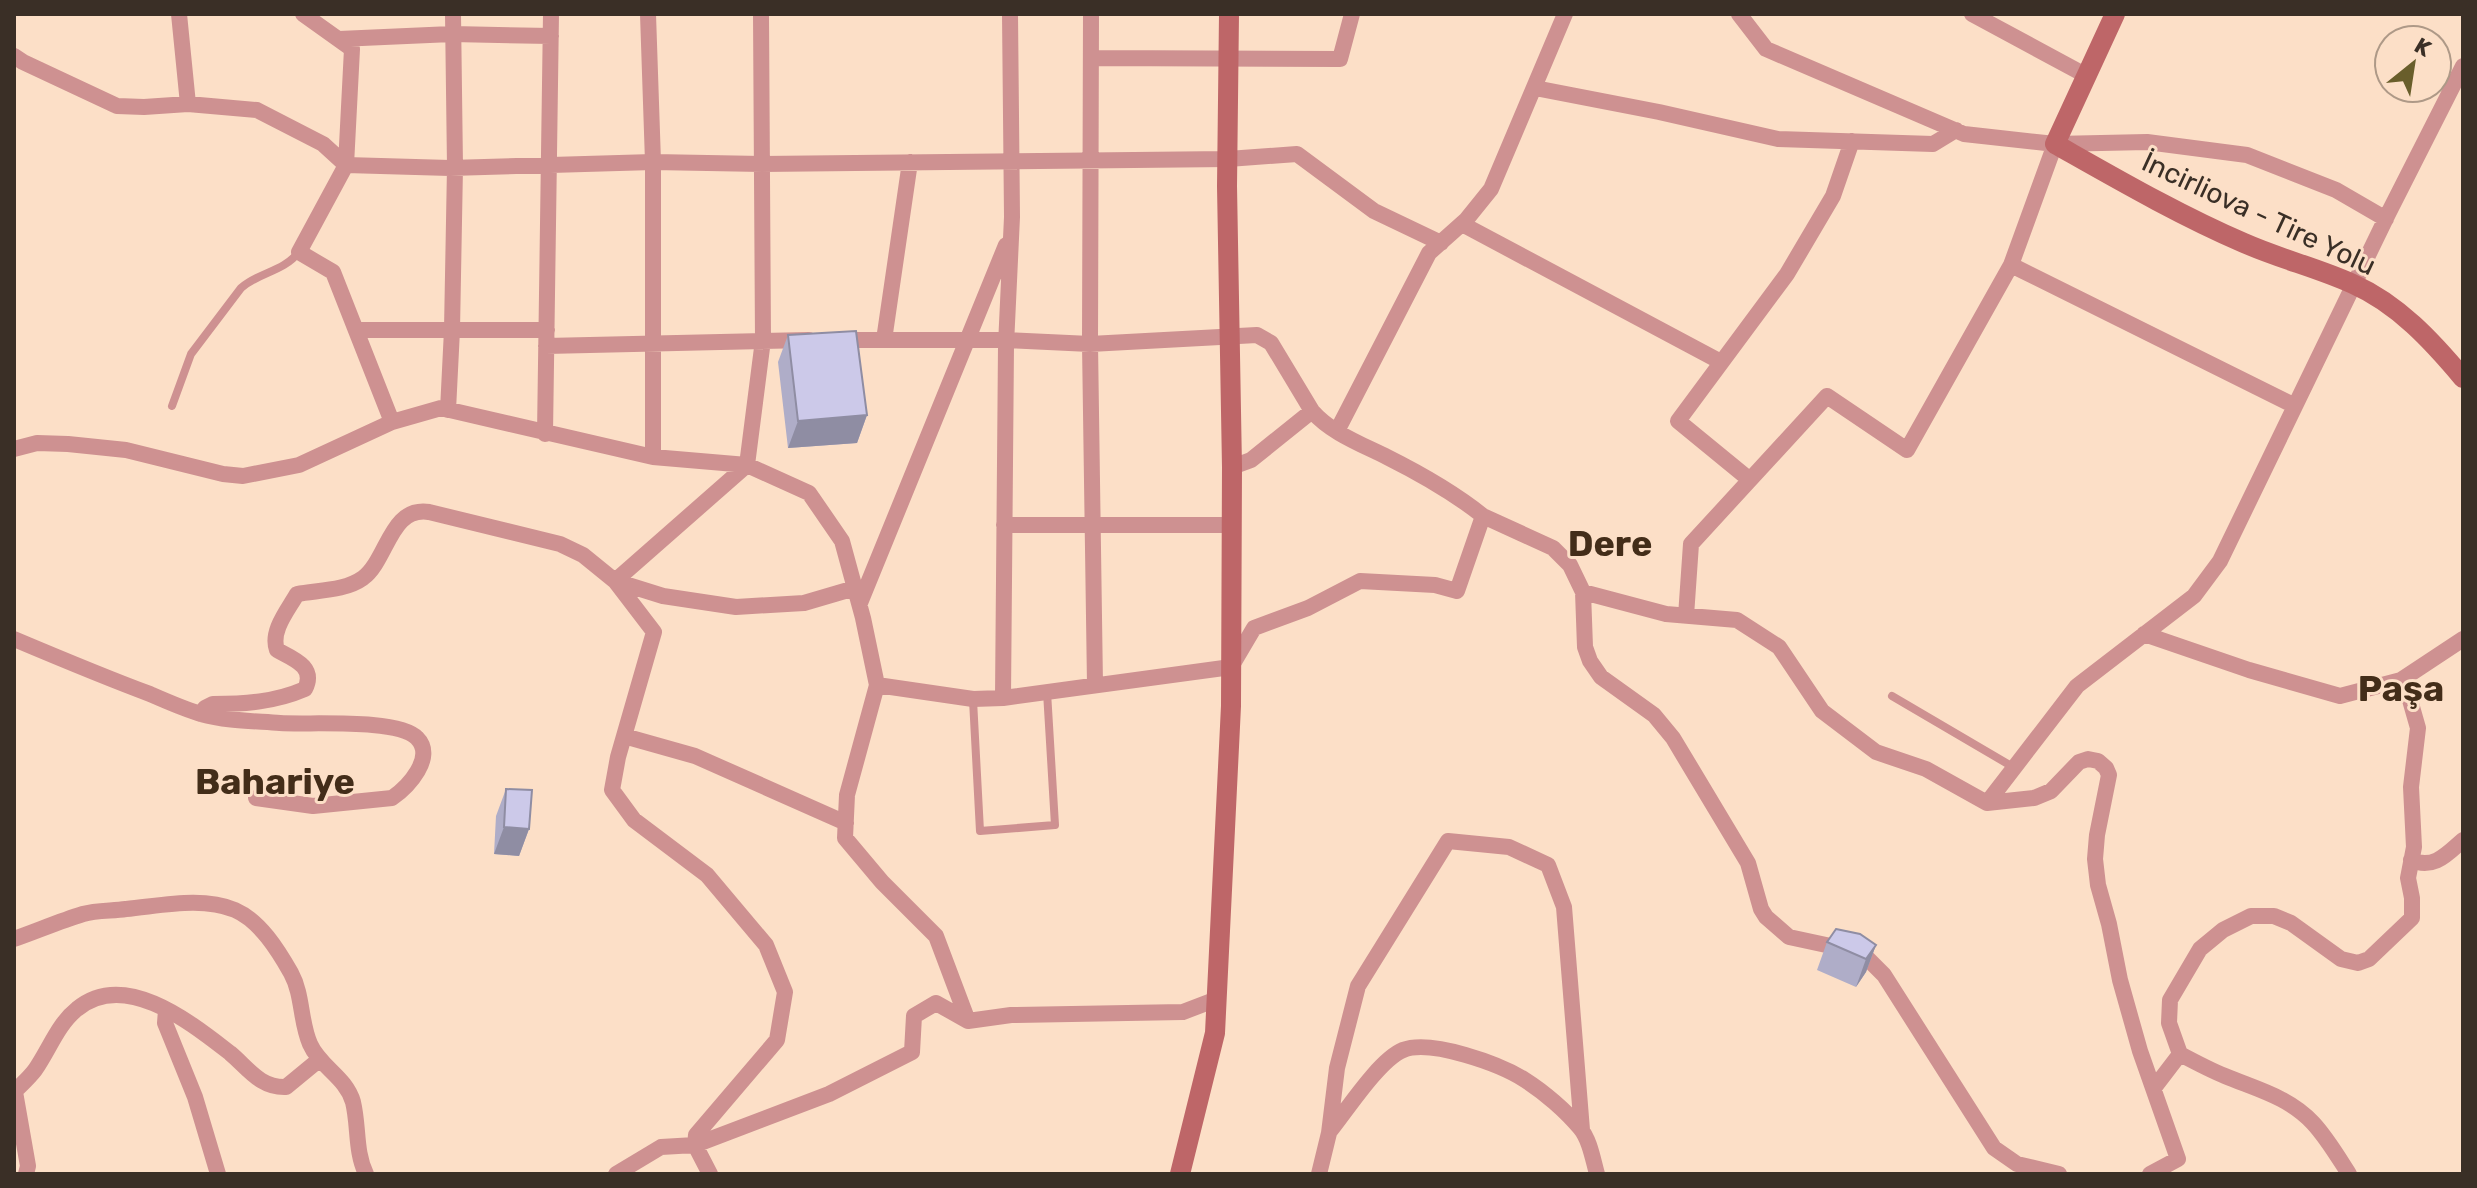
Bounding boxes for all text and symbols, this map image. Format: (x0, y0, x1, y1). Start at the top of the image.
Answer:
north arrow (2373, 24, 2453, 104)
text: K (2410, 32, 2436, 63)
street label: İncirliova - Tire Yolu (2137, 145, 2381, 282)
district label: Dere (1568, 522, 1652, 565)
district label: Paşa (2358, 667, 2444, 710)
district label: Bahariye (195, 760, 355, 803)

